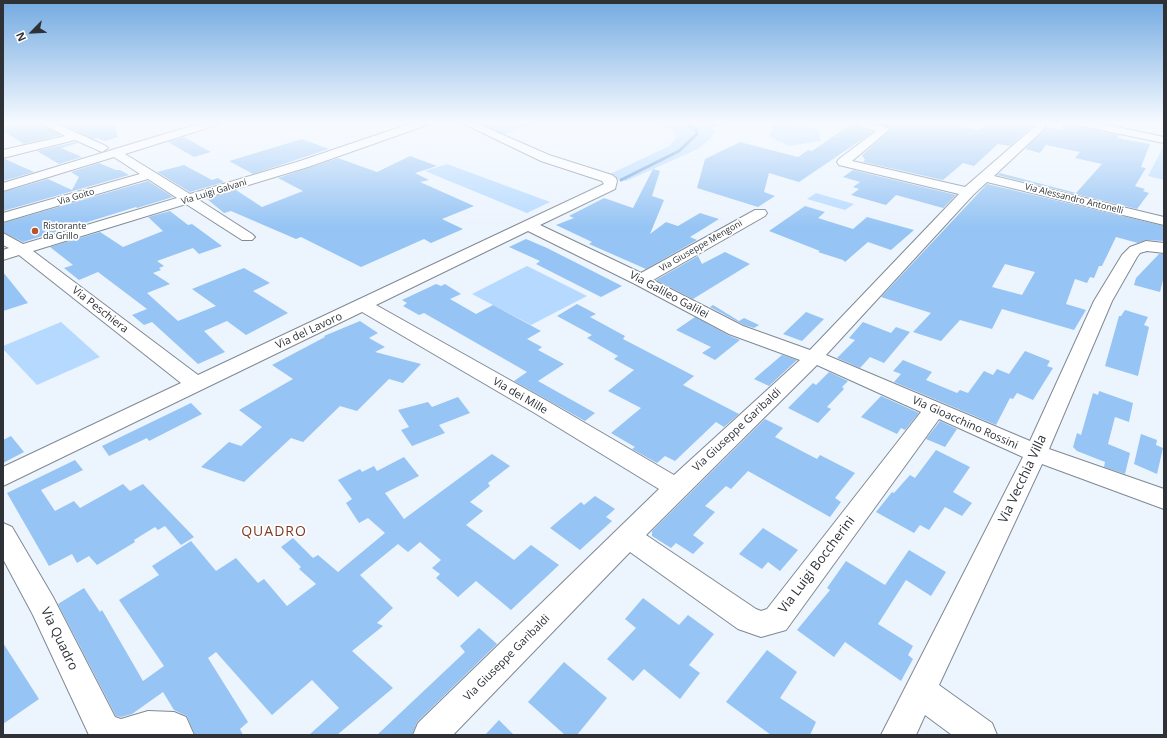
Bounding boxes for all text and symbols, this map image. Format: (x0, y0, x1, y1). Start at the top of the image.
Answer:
north arrow (12, 12, 52, 52)
text: N (12, 30, 29, 44)
street label: Via Luigi Galvani (180, 177, 248, 207)
street label: Via Alessandro Antonelli (1024, 182, 1124, 216)
street label: Via Goito (56, 186, 96, 208)
street label: Via Giuseppe Mengoni (658, 218, 744, 274)
place label: Ristorante da Grillo (43, 221, 86, 242)
marker: Ristorante da Grillo (30, 226, 40, 236)
street label: Via Galileo Galilei (627, 269, 711, 321)
street label: Via Peschiera (69, 284, 131, 336)
street label: Via del Lavoro (274, 310, 344, 352)
street label: Via dei Mille (490, 375, 550, 417)
street label: Via Giuseppe Garibaldi (690, 386, 784, 474)
street label: Via Gioacchino Rossini (910, 394, 1020, 452)
street label: Via Vecchia Villa (996, 432, 1050, 526)
street label: Via Luigi Boccherini (776, 514, 858, 616)
district label: QUADRO (241, 524, 307, 540)
street label: Via Quadro (37, 605, 81, 673)
street label: Via Giuseppe Garibaldi (461, 612, 553, 704)

